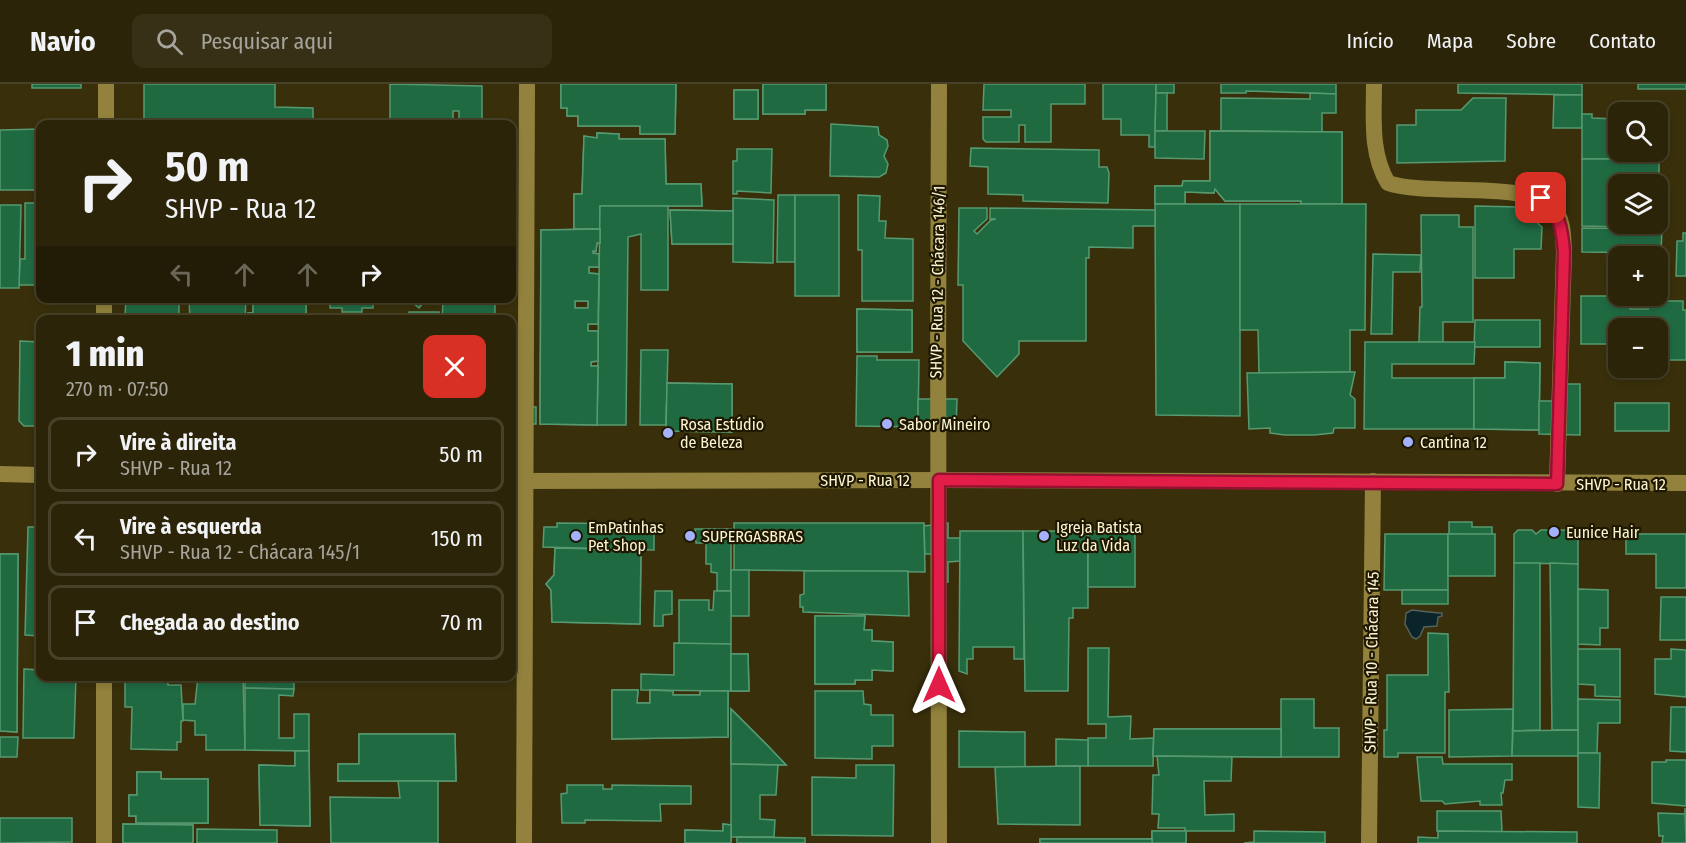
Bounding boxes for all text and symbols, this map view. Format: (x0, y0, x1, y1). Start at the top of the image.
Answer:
search box (132, 14, 552, 68)
text: Navio (30, 25, 96, 58)
icon: search (153, 25, 186, 58)
text: Pesquisar aqui (201, 28, 333, 55)
text: Início (1347, 28, 1394, 54)
text: Mapa (1427, 28, 1473, 54)
text: Sobre (1506, 28, 1556, 54)
text: Contato (1589, 28, 1656, 54)
map controls (1608, 102, 1668, 378)
button: search (1608, 102, 1668, 162)
text: 50 m (165, 142, 249, 192)
icon: right (66, 144, 144, 222)
pin (1515, 172, 1566, 223)
button: layers (1608, 174, 1668, 234)
icon: arrive (1524, 181, 1557, 214)
street label: SHVP - Rua 12 - Chácara 146/1 (926, 185, 949, 379)
text: SHVP - Rua 12 (165, 193, 316, 225)
button: + (1608, 246, 1668, 306)
icon: left (165, 258, 198, 291)
icon: ahead (228, 258, 261, 291)
icon: ahead (291, 258, 324, 291)
icon: right (354, 258, 387, 291)
button: − (1608, 318, 1668, 378)
text: 1 min (66, 332, 144, 376)
button: close (423, 335, 486, 398)
text: 270 m · 07:50 (66, 377, 169, 401)
place label: Rosa Estúdio de Beleza (680, 415, 764, 452)
place label: Sabor Mineiro (899, 415, 990, 434)
marker: Sabor Mineiro (880, 417, 894, 431)
marker: Rosa Estúdio de Beleza (661, 426, 675, 440)
text: Vire à direita (120, 429, 236, 456)
place label: Cantina 12 (1420, 433, 1487, 452)
marker: Cantina 12 (1401, 435, 1415, 449)
icon: right (69, 438, 102, 471)
text: 50 m (439, 441, 483, 468)
text: SHVP - Rua 12 (120, 456, 232, 480)
street label: SHVP - Rua 12 (820, 471, 910, 490)
street label: SHVP - Rua 12 (1576, 475, 1666, 494)
text: Vire à esquerda (120, 513, 262, 540)
place label: EmPatinhas Pet Shop (588, 518, 664, 555)
place label: Igreja Batista Luz da Vida (1056, 518, 1142, 555)
icon: left (69, 522, 102, 555)
place label: Eunice Hair (1566, 523, 1640, 542)
text: 150 m (431, 525, 483, 552)
marker: Eunice Hair (1547, 525, 1561, 539)
place label: SUPERGASBRAS (702, 527, 803, 546)
marker: EmPatinhas Pet Shop (569, 529, 583, 543)
marker: SUPERGASBRAS (683, 529, 697, 543)
marker: Igreja Batista Luz da Vida (1037, 529, 1051, 543)
text: SHVP - Rua 12 - Chácara 145/1 (120, 540, 360, 564)
street label: SHVP - Rua 10 - Chácara 145 (1360, 571, 1383, 753)
icon: arrive (69, 606, 102, 639)
text: Chegada ao destino (120, 609, 300, 636)
text: 70 m (441, 609, 483, 636)
position arrow (907, 653, 971, 717)

